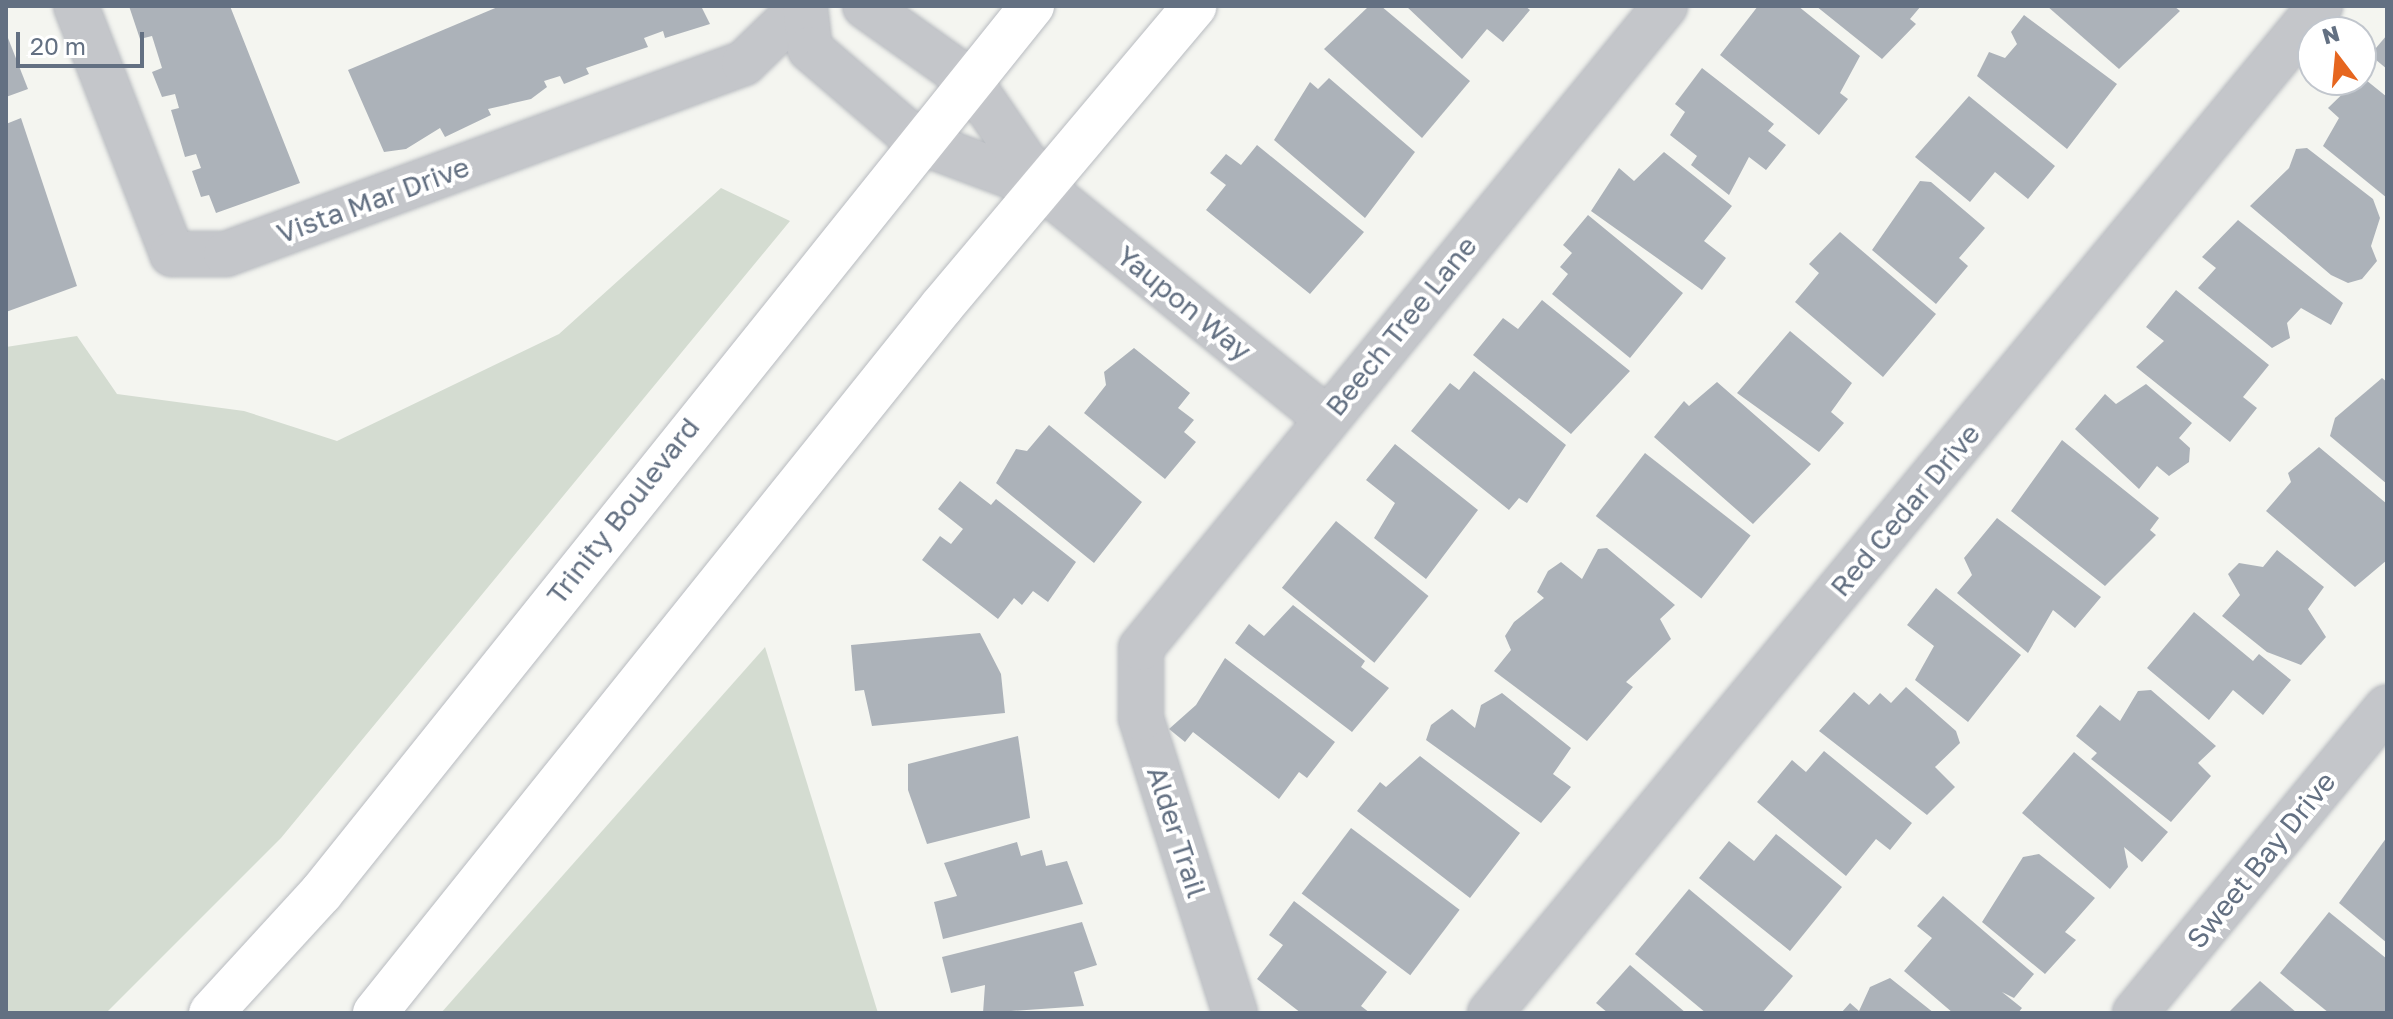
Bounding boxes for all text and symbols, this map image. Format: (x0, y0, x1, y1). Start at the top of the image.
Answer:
scale bar (20, 16, 148, 66)
north arrow (2297, 16, 2377, 96)
text: N (2319, 19, 2343, 50)
text: 20 m (30, 31, 86, 60)
street label: Vista Mar Drive (272, 150, 474, 250)
street label: Beech Tree Lane (1318, 229, 1484, 423)
street label: Yaupon Way (1110, 239, 1258, 367)
street label: Trinity Boulevard (540, 411, 706, 611)
street label: Red Cedar Drive (1823, 417, 1987, 603)
street label: Alder Trail (1140, 762, 1214, 902)
street label: Sweet Bay Drive (2180, 765, 2342, 955)

